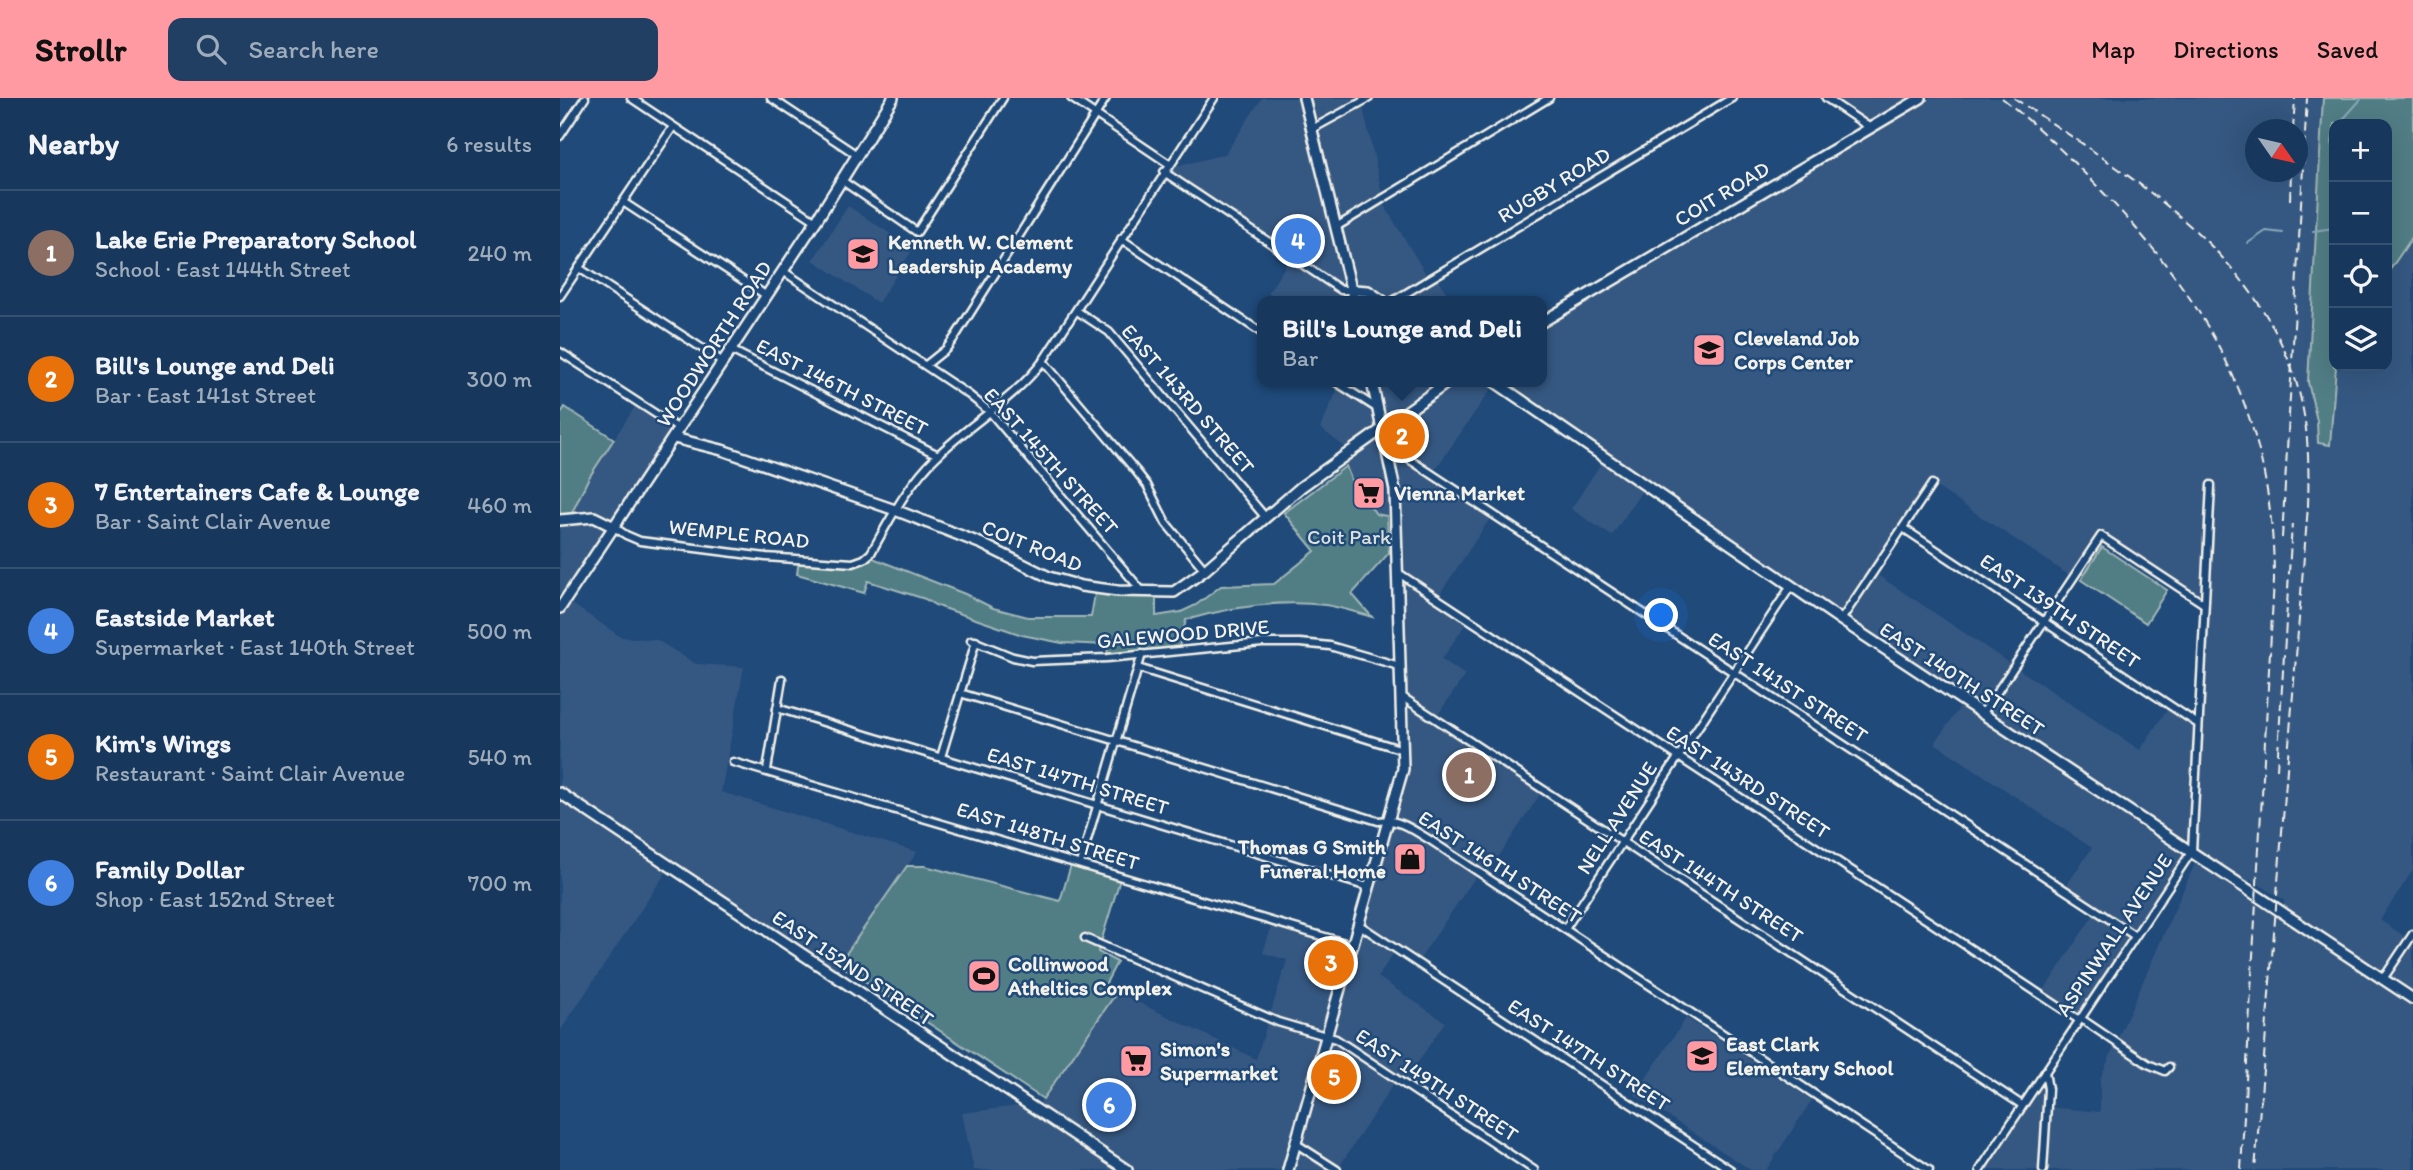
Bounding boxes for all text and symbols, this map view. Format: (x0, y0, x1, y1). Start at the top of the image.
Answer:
search box (168, 18, 658, 81)
text: Strollr (35, 30, 126, 69)
icon: search (192, 30, 230, 68)
text: Search here (248, 33, 379, 65)
text: Map (2091, 35, 2135, 64)
text: Directions (2173, 35, 2279, 64)
text: Saved (2317, 35, 2378, 64)
north arrow (2245, 119, 2308, 182)
map controls (2329, 119, 2392, 371)
button: + (2329, 119, 2392, 182)
text: Nearby (28, 125, 119, 162)
text: 6 results (446, 130, 532, 158)
street label: RUGBY ROAD (1493, 141, 1615, 228)
street label: COIT ROAD (1670, 155, 1774, 232)
button: − (2329, 182, 2392, 245)
pin: 4 (1275, 215, 1321, 267)
text: Lake Erie Preparatory School (95, 223, 416, 255)
place label: Kenneth W. Clement Leadership Academy (888, 229, 1073, 279)
school or university icon: Kenneth W. Clement Leadership Academy (844, 235, 882, 273)
text: 1 (46, 239, 56, 267)
text: 240 m (467, 239, 532, 267)
button: locate (2329, 245, 2392, 308)
text: School · East 144th Street (95, 255, 351, 283)
street label: WOODWORTH ROAD (651, 256, 777, 431)
popup (1257, 296, 1547, 387)
button: layers (2329, 308, 2392, 371)
text: Bill's Lounge and Deli (1282, 312, 1522, 344)
street label: EAST 143RD STREET (1117, 319, 1260, 479)
place label: Cleveland Job Corps Center (1734, 325, 1859, 375)
school or university icon: Cleveland Job Corps Center (1690, 331, 1728, 369)
street label: EAST 146TH STREET (752, 332, 932, 441)
text: Bar (1282, 344, 1318, 372)
text: Bill's Lounge and Deli (95, 349, 335, 381)
text: 2 (45, 365, 57, 393)
text: 300 m (467, 365, 532, 393)
text: Bar · East 141st Street (95, 381, 316, 409)
street label: EAST 145TH STREET (979, 382, 1124, 539)
pin: 2 (1379, 410, 1425, 462)
supermarket icon: Vienna Market (1350, 474, 1388, 512)
text: 7 Entertainers Cafe & Lounge (95, 475, 420, 507)
place label: Vienna Market (1394, 480, 1525, 505)
text: 3 (45, 491, 57, 519)
text: 460 m (467, 491, 532, 519)
text: Bar · Saint Clair Avenue (95, 507, 331, 535)
street label: WEMPLE ROAD (667, 514, 811, 553)
street label: COIT ROAD (978, 514, 1086, 577)
park label: Coit Park (1307, 524, 1391, 549)
street label: EAST 139TH STREET (1975, 548, 2145, 674)
your location (1644, 598, 1678, 632)
text: Eastside Market (95, 601, 275, 633)
street label: GALEWOOD DRIVE (1096, 614, 1270, 653)
street label: EAST 140TH STREET (1875, 616, 2049, 741)
text: 4 (44, 617, 58, 645)
text: 500 m (467, 617, 532, 645)
street label: EAST 141ST STREET (1704, 626, 1873, 748)
text: Supermarket · East 140th Street (95, 633, 415, 661)
street label: EAST 143RD STREET (1662, 719, 1835, 844)
text: Kim's Wings (95, 727, 231, 759)
street label: EAST 147TH STREET (984, 741, 1172, 820)
text: 5 (45, 743, 57, 771)
text: 540 m (467, 743, 532, 771)
pin: 1 (1446, 749, 1492, 801)
street label: NELL AVENUE (1571, 757, 1662, 879)
text: Restaurant · Saint Clair Avenue (95, 759, 405, 787)
street label: EAST 148TH STREET (954, 796, 1143, 875)
street label: EAST 146TH STREET (1414, 805, 1587, 929)
street label: EAST 144TH STREET (1634, 823, 1808, 948)
place label: Thomas G Smith Funeral Home (1237, 834, 1387, 883)
shop icon: Thomas G Smith Funeral Home (1391, 840, 1429, 878)
street label: ASPINWALL AVENUE (2050, 849, 2177, 1021)
text: Family Dollar (95, 853, 244, 885)
text: 6 (45, 869, 57, 897)
text: 700 m (468, 869, 532, 897)
text: Shop · East 152nd Street (95, 885, 335, 913)
street label: EAST 152ND STREET (768, 904, 939, 1031)
pin: 3 (1308, 937, 1354, 989)
place label: Collinwood Atheltics Complex (1007, 951, 1172, 1001)
sports icon: Collinwood Atheltics Complex (965, 957, 1003, 995)
street label: EAST 147TH STREET (1503, 993, 1675, 1117)
street label: EAST 149TH STREET (1351, 1023, 1524, 1147)
place label: East Clark Elementary School (1726, 1031, 1895, 1081)
place label: Simon's Supermarket (1160, 1036, 1278, 1086)
school or university icon: East Clark Elementary School (1683, 1037, 1721, 1075)
supermarket icon: Simon's Supermarket (1117, 1042, 1155, 1080)
pin: 5 (1311, 1051, 1357, 1103)
pin: 6 (1086, 1079, 1132, 1131)

